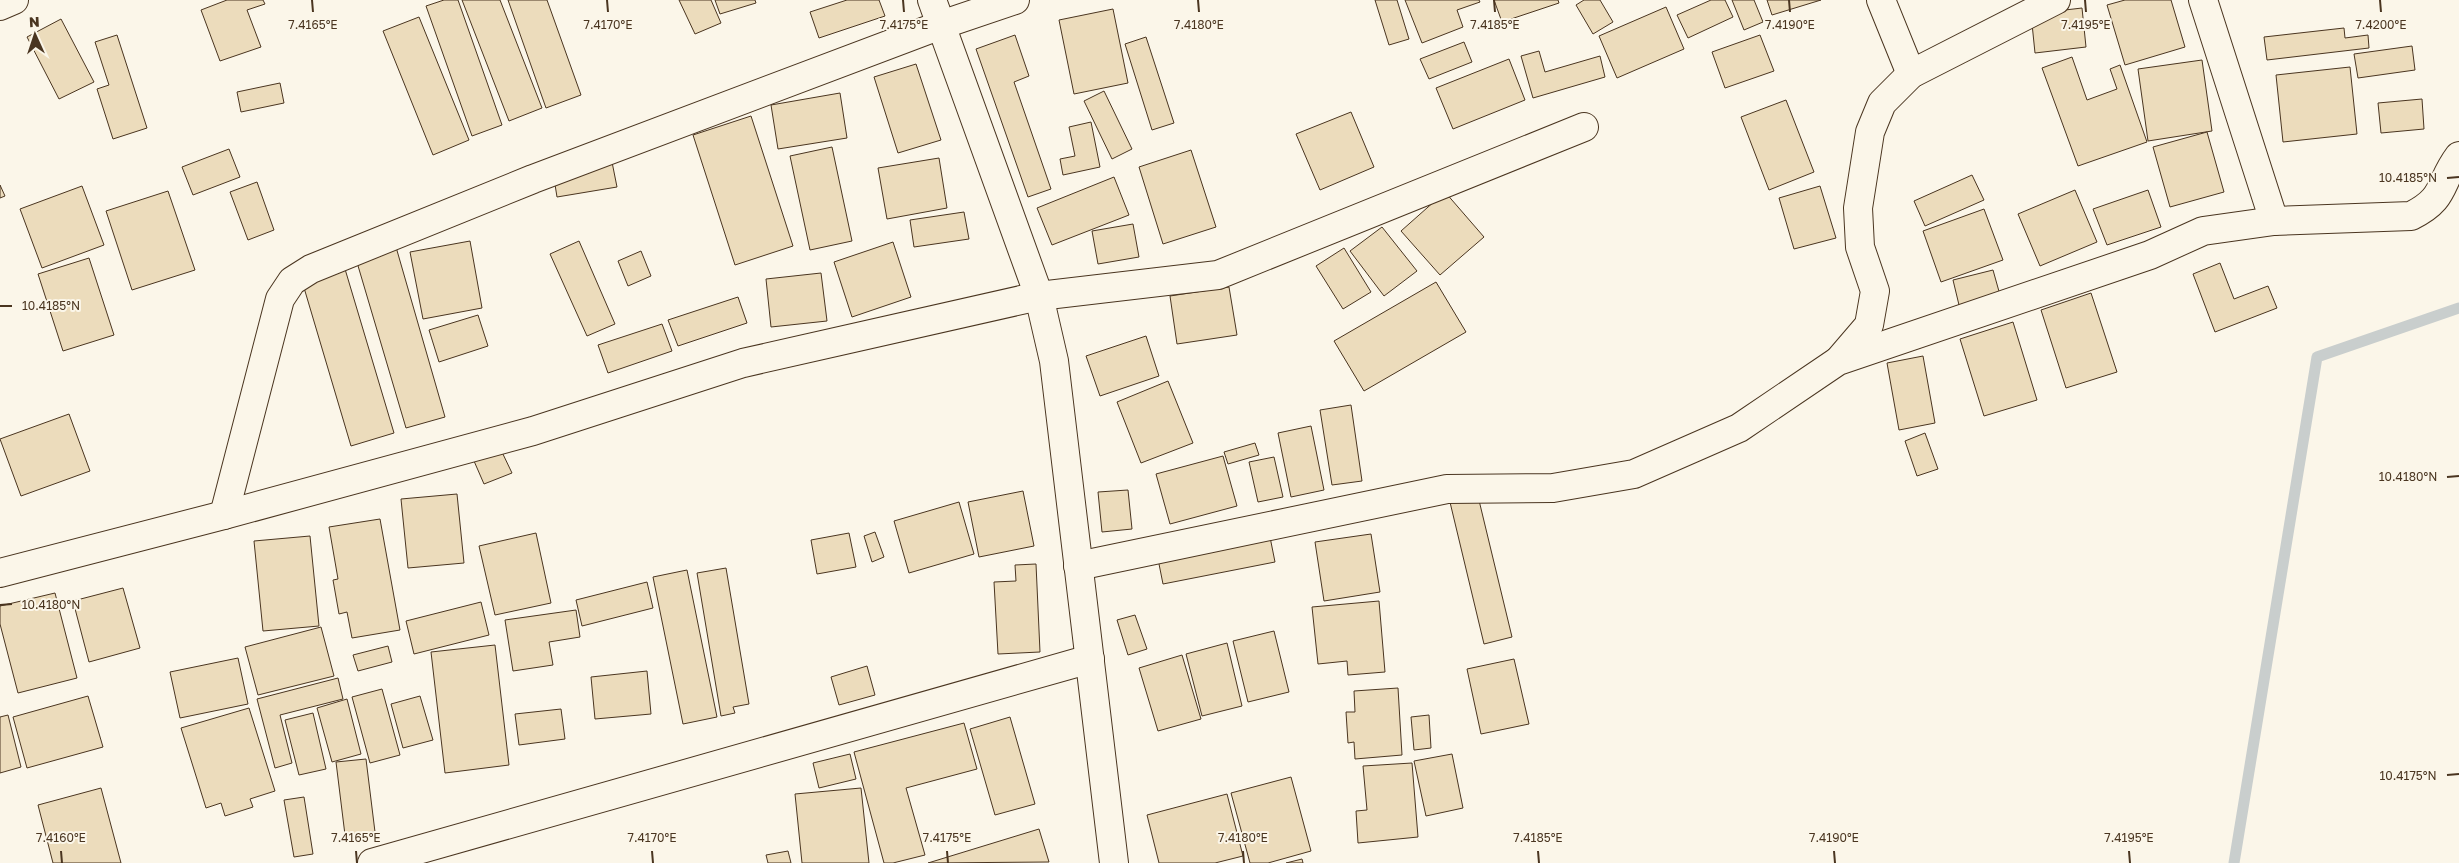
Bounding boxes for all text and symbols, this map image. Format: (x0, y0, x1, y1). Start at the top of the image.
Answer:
north arrow (10, 10, 60, 60)
text: N (29, 13, 40, 30)
text: 7.4165°E (288, 17, 338, 32)
text: 7.4170°E (584, 17, 632, 32)
text: 7.4175°E (880, 17, 928, 32)
text: 7.4180°E (1174, 17, 1224, 32)
text: 7.4185°E (1470, 17, 1520, 32)
text: 7.4190°E (1765, 17, 1815, 32)
text: 7.4195°E (2061, 17, 2111, 32)
text: 7.4200°E (2355, 17, 2407, 32)
text: 10.4185°N (2379, 170, 2437, 185)
text: 10.4185°N (22, 298, 80, 313)
text: 10.4180°N (2379, 469, 2437, 484)
text: 10.4180°N (22, 597, 80, 612)
text: 10.4175°N (2379, 768, 2437, 783)
text: 7.4160°E (36, 830, 86, 845)
text: 7.4165°E (331, 830, 381, 845)
text: 7.4170°E (628, 830, 676, 845)
text: 7.4175°E (923, 830, 971, 845)
text: 7.4180°E (1218, 830, 1268, 845)
text: 7.4185°E (1513, 830, 1563, 845)
text: 7.4190°E (1809, 830, 1859, 845)
text: 7.4195°E (2104, 830, 2154, 845)

